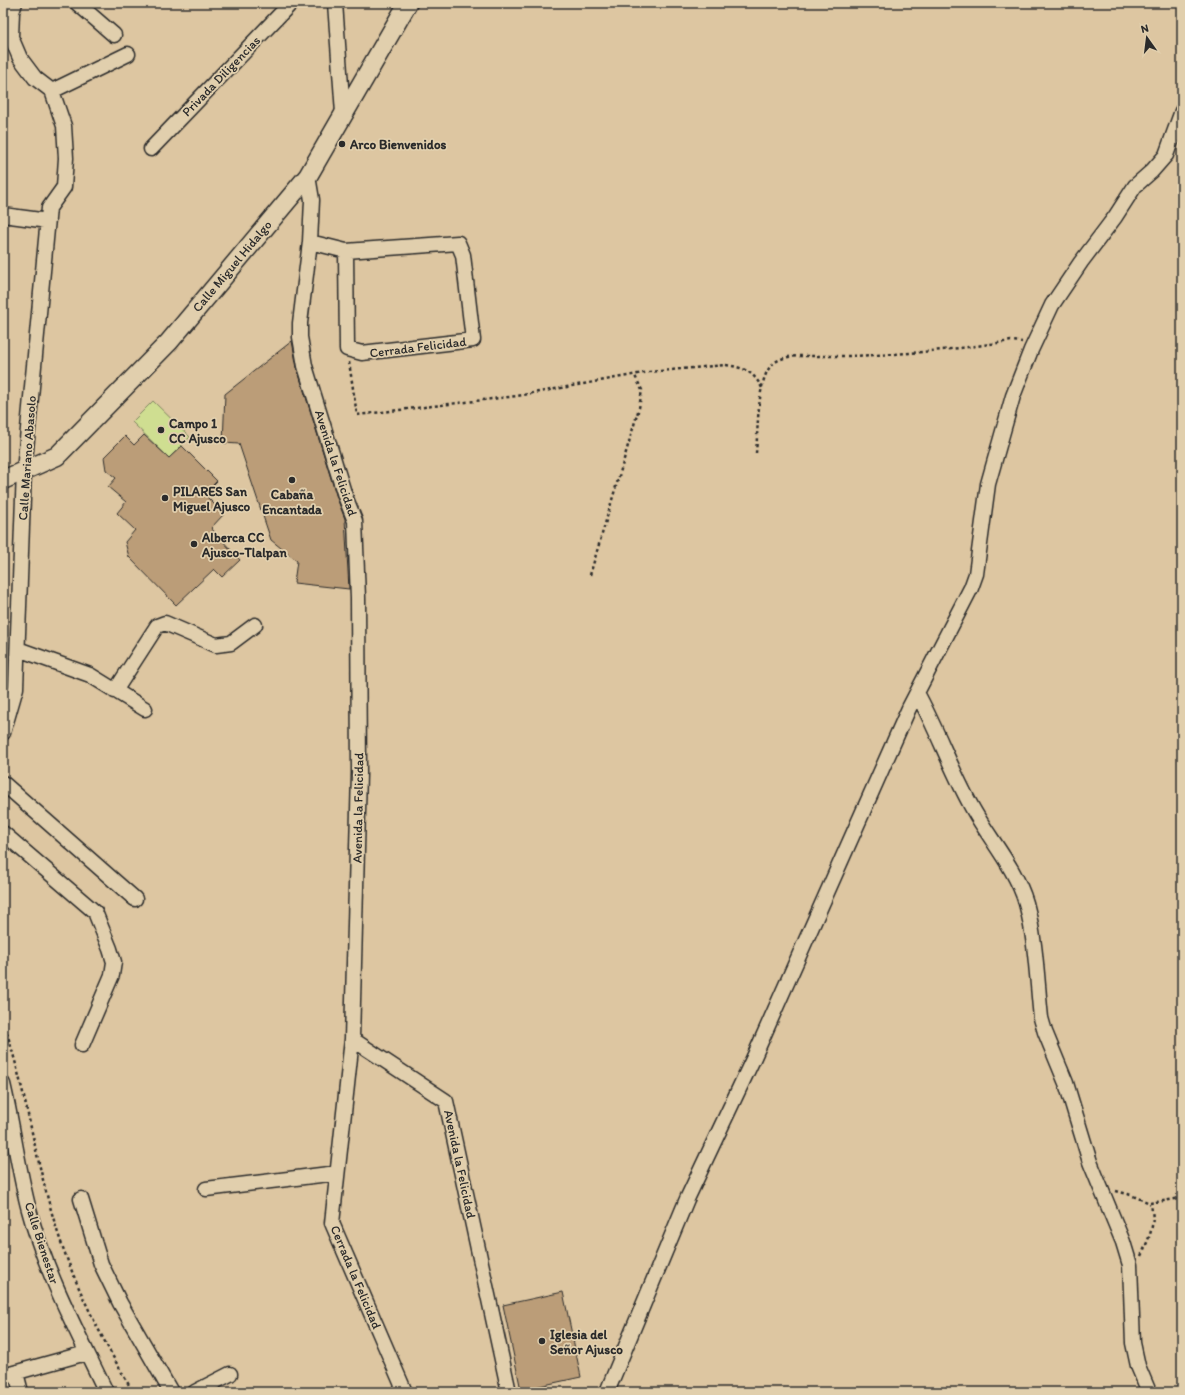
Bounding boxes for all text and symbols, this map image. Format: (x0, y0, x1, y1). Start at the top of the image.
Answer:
north arrow (1127, 18, 1167, 58)
text: N (1140, 22, 1150, 36)
street label: Privada Diligencias (179, 33, 263, 119)
place label: Arco Bienvenidos (349, 137, 446, 152)
marker: Arco Bienvenidos (337, 139, 347, 149)
street label: Calle Miguel Hidalgo (189, 217, 275, 315)
street label: Cerrada Felicidad (369, 334, 467, 360)
street label: Calle Mariano Abasolo (15, 395, 39, 521)
street label: Avenida la Felicidad (312, 408, 360, 518)
place label: Campo 1 CC Ajusco (169, 416, 226, 447)
marker: Campo 1 CC Ajusco (156, 425, 166, 435)
marker: Cabaña Encantada (287, 475, 297, 485)
place label: PILARES San Miguel Ajusco (173, 484, 251, 515)
place label: Cabaña Encantada (262, 487, 322, 517)
marker: PILARES San Miguel Ajusco (160, 493, 170, 503)
place label: Alberca CC Ajusco-Tlalpan (201, 530, 287, 561)
marker: Alberca CC Ajusco-Tlalpan (189, 539, 199, 549)
street label: Avenida la Felicidad (350, 753, 366, 863)
street label: Avenida la Felicidad (441, 1108, 479, 1220)
street label: Calle Bienestar (22, 1200, 63, 1287)
street label: Cerrada la Felicidad (327, 1223, 385, 1331)
place label: Iglesia del Señor Ajusco (550, 1327, 623, 1358)
marker: Iglesia del Señor Ajusco (537, 1336, 547, 1346)

